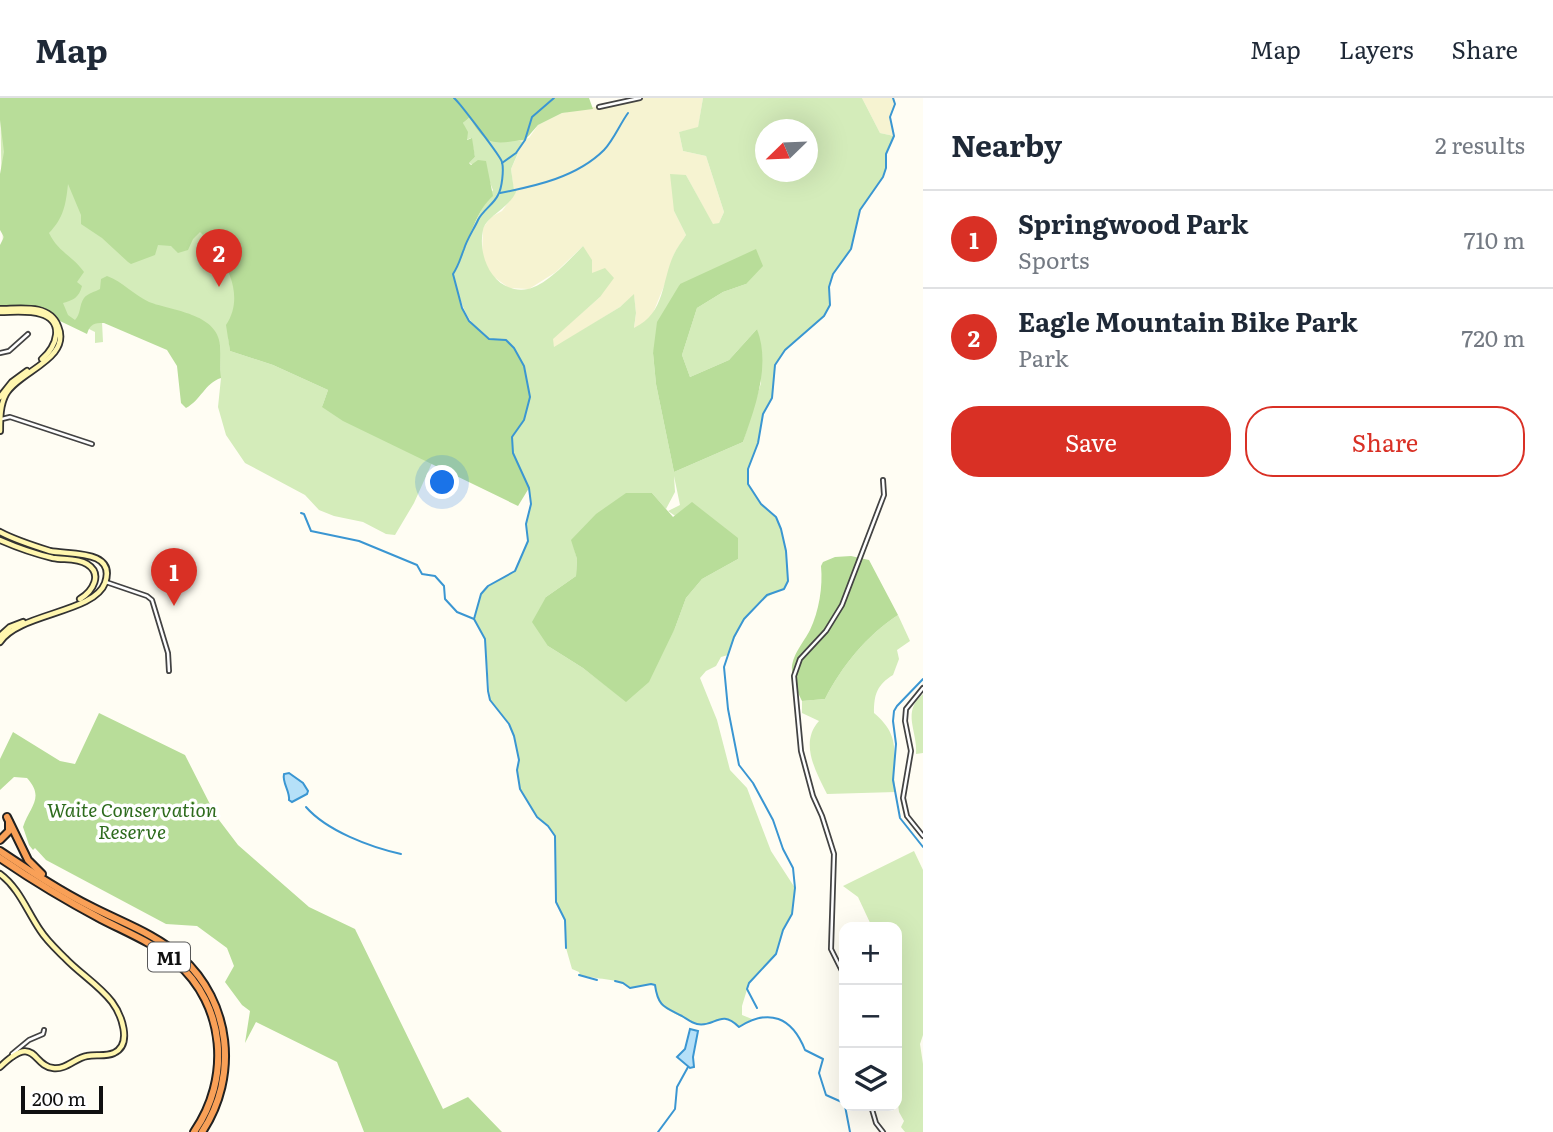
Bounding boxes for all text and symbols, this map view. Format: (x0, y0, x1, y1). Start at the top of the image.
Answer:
text: Map (35, 24, 108, 73)
text: Map (1250, 31, 1301, 66)
text: Layers (1339, 31, 1413, 66)
text: Share (1451, 31, 1518, 66)
north arrow (755, 119, 818, 182)
text: Nearby (951, 122, 1062, 166)
text: 2 results (1435, 127, 1525, 161)
text: Springwood Park (1018, 203, 1249, 242)
text: 1 (969, 222, 979, 256)
text: 710 m (1464, 222, 1525, 256)
pin: 2 (196, 229, 242, 287)
text: Sports (1018, 242, 1089, 276)
text: Eagle Mountain Bike Park (1018, 301, 1358, 340)
text: 2 (968, 320, 980, 354)
text: 720 m (1461, 320, 1525, 354)
text: Park (1018, 340, 1068, 374)
button: Save (951, 406, 1231, 477)
button: Share (1245, 406, 1525, 477)
your location (425, 465, 459, 499)
pin: 1 (151, 548, 197, 606)
park label: Waite Conservation Reserve (47, 795, 218, 845)
map controls (839, 922, 902, 1111)
button: + (839, 922, 902, 985)
road number: M1 (148, 942, 190, 972)
button: − (839, 985, 902, 1048)
button: layers (839, 1048, 902, 1111)
scale bar (21, 1083, 103, 1115)
text: 200 m (32, 1084, 86, 1112)

